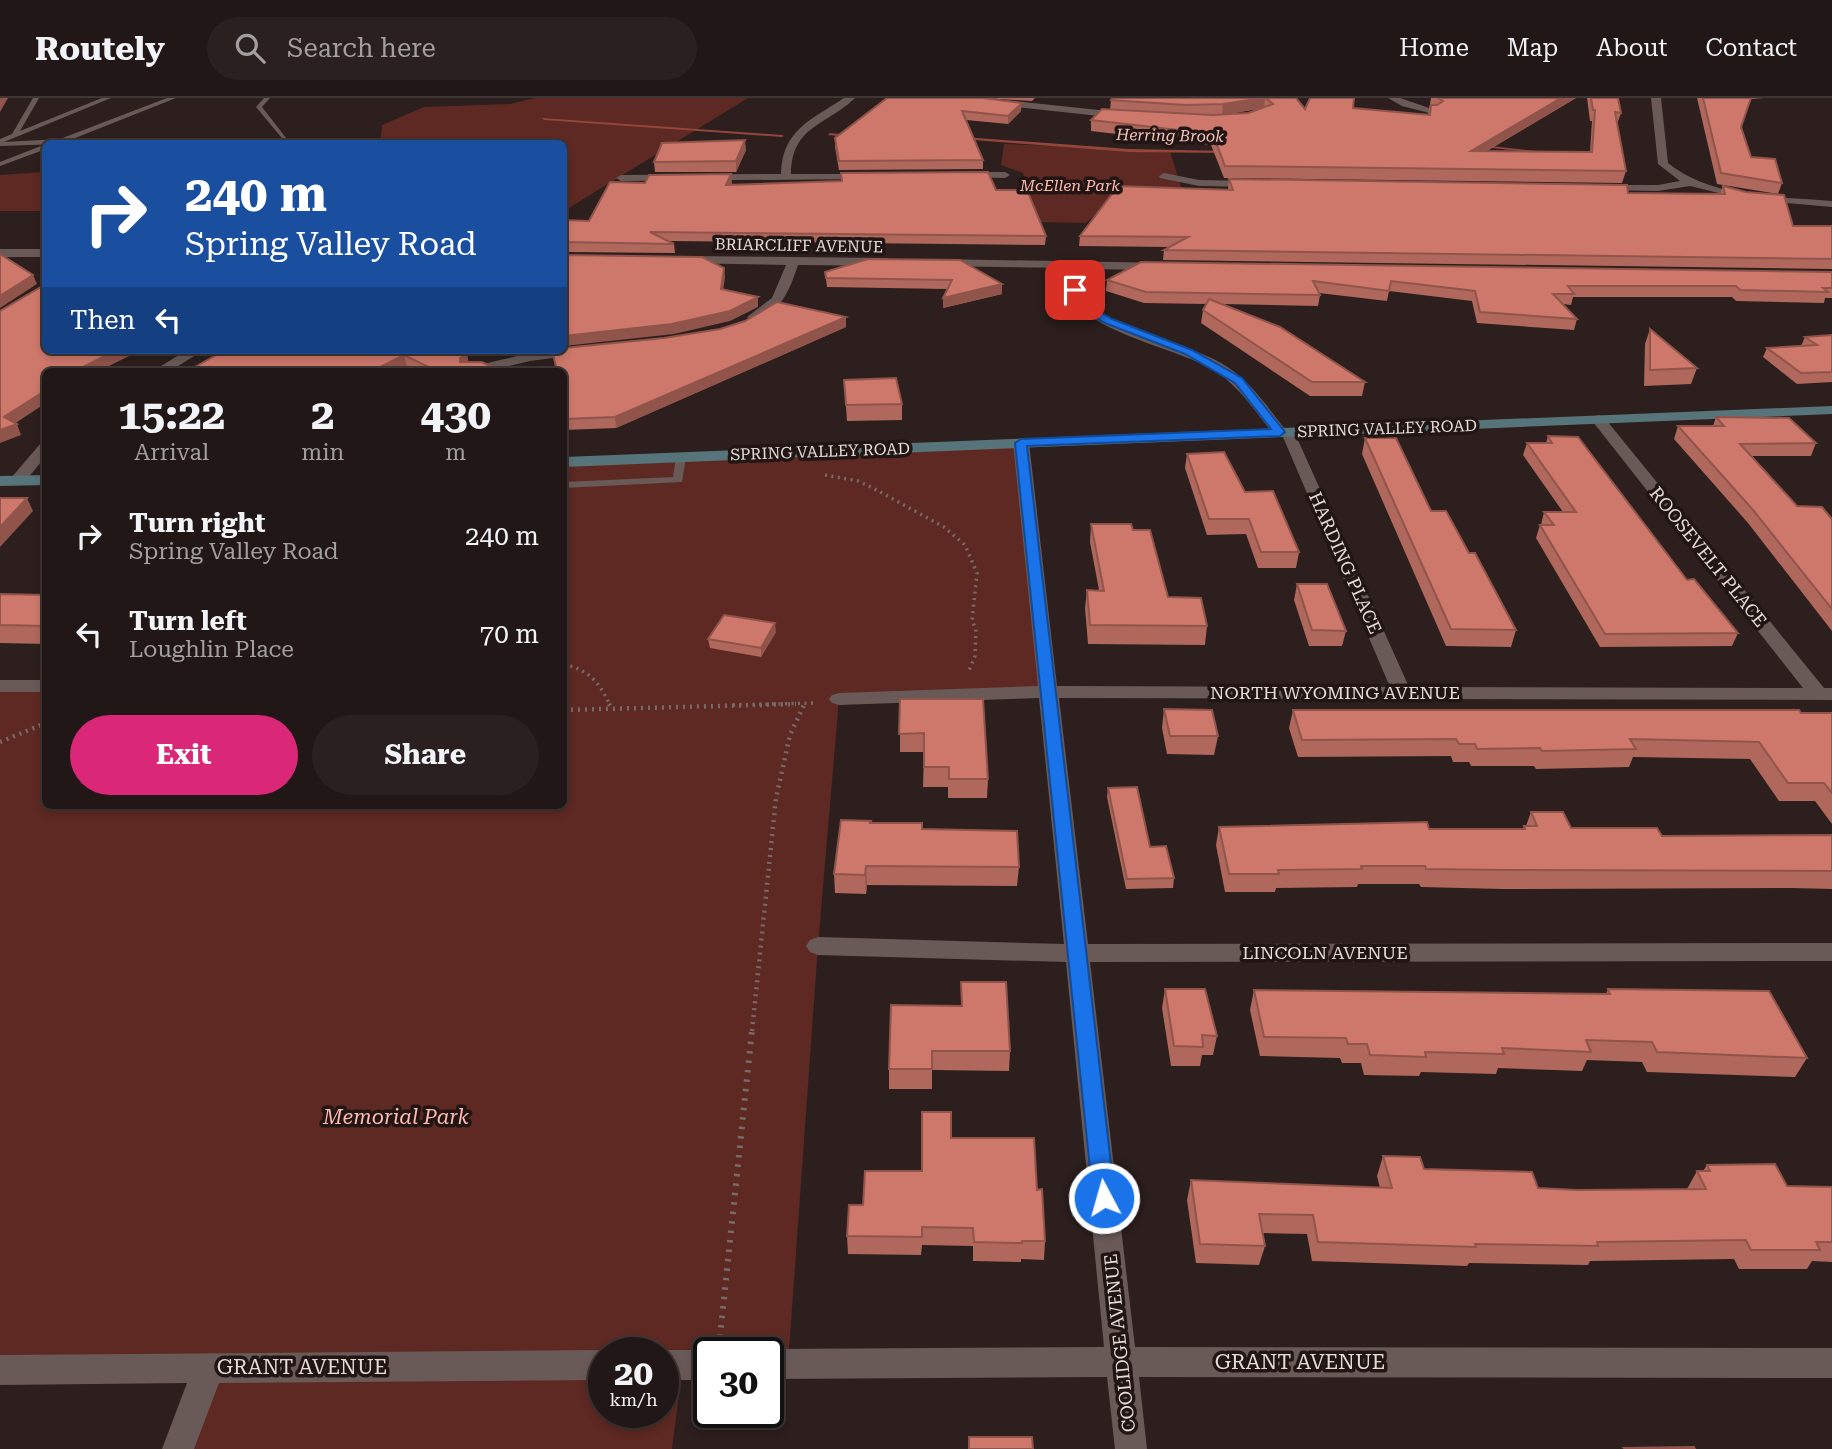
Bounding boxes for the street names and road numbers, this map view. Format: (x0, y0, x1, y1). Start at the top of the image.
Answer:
street label: BRIARCLIFF AVENUE (715, 235, 883, 256)
street label: SPRING VALLEY ROAD (1297, 416, 1477, 441)
street label: SPRING VALLEY ROAD (730, 439, 910, 464)
street label: ROOSEVELT PLACE (1646, 483, 1771, 631)
street label: HARDING PLACE (1305, 489, 1386, 637)
street label: NORTH WYOMING AVENUE (1210, 682, 1460, 703)
street label: LINCOLN AVENUE (1242, 942, 1408, 963)
street label: COOLIDGE AVENUE (1100, 1253, 1139, 1433)
street label: GRANT AVENUE (1215, 1350, 1385, 1374)
street label: GRANT AVENUE (217, 1355, 387, 1379)

